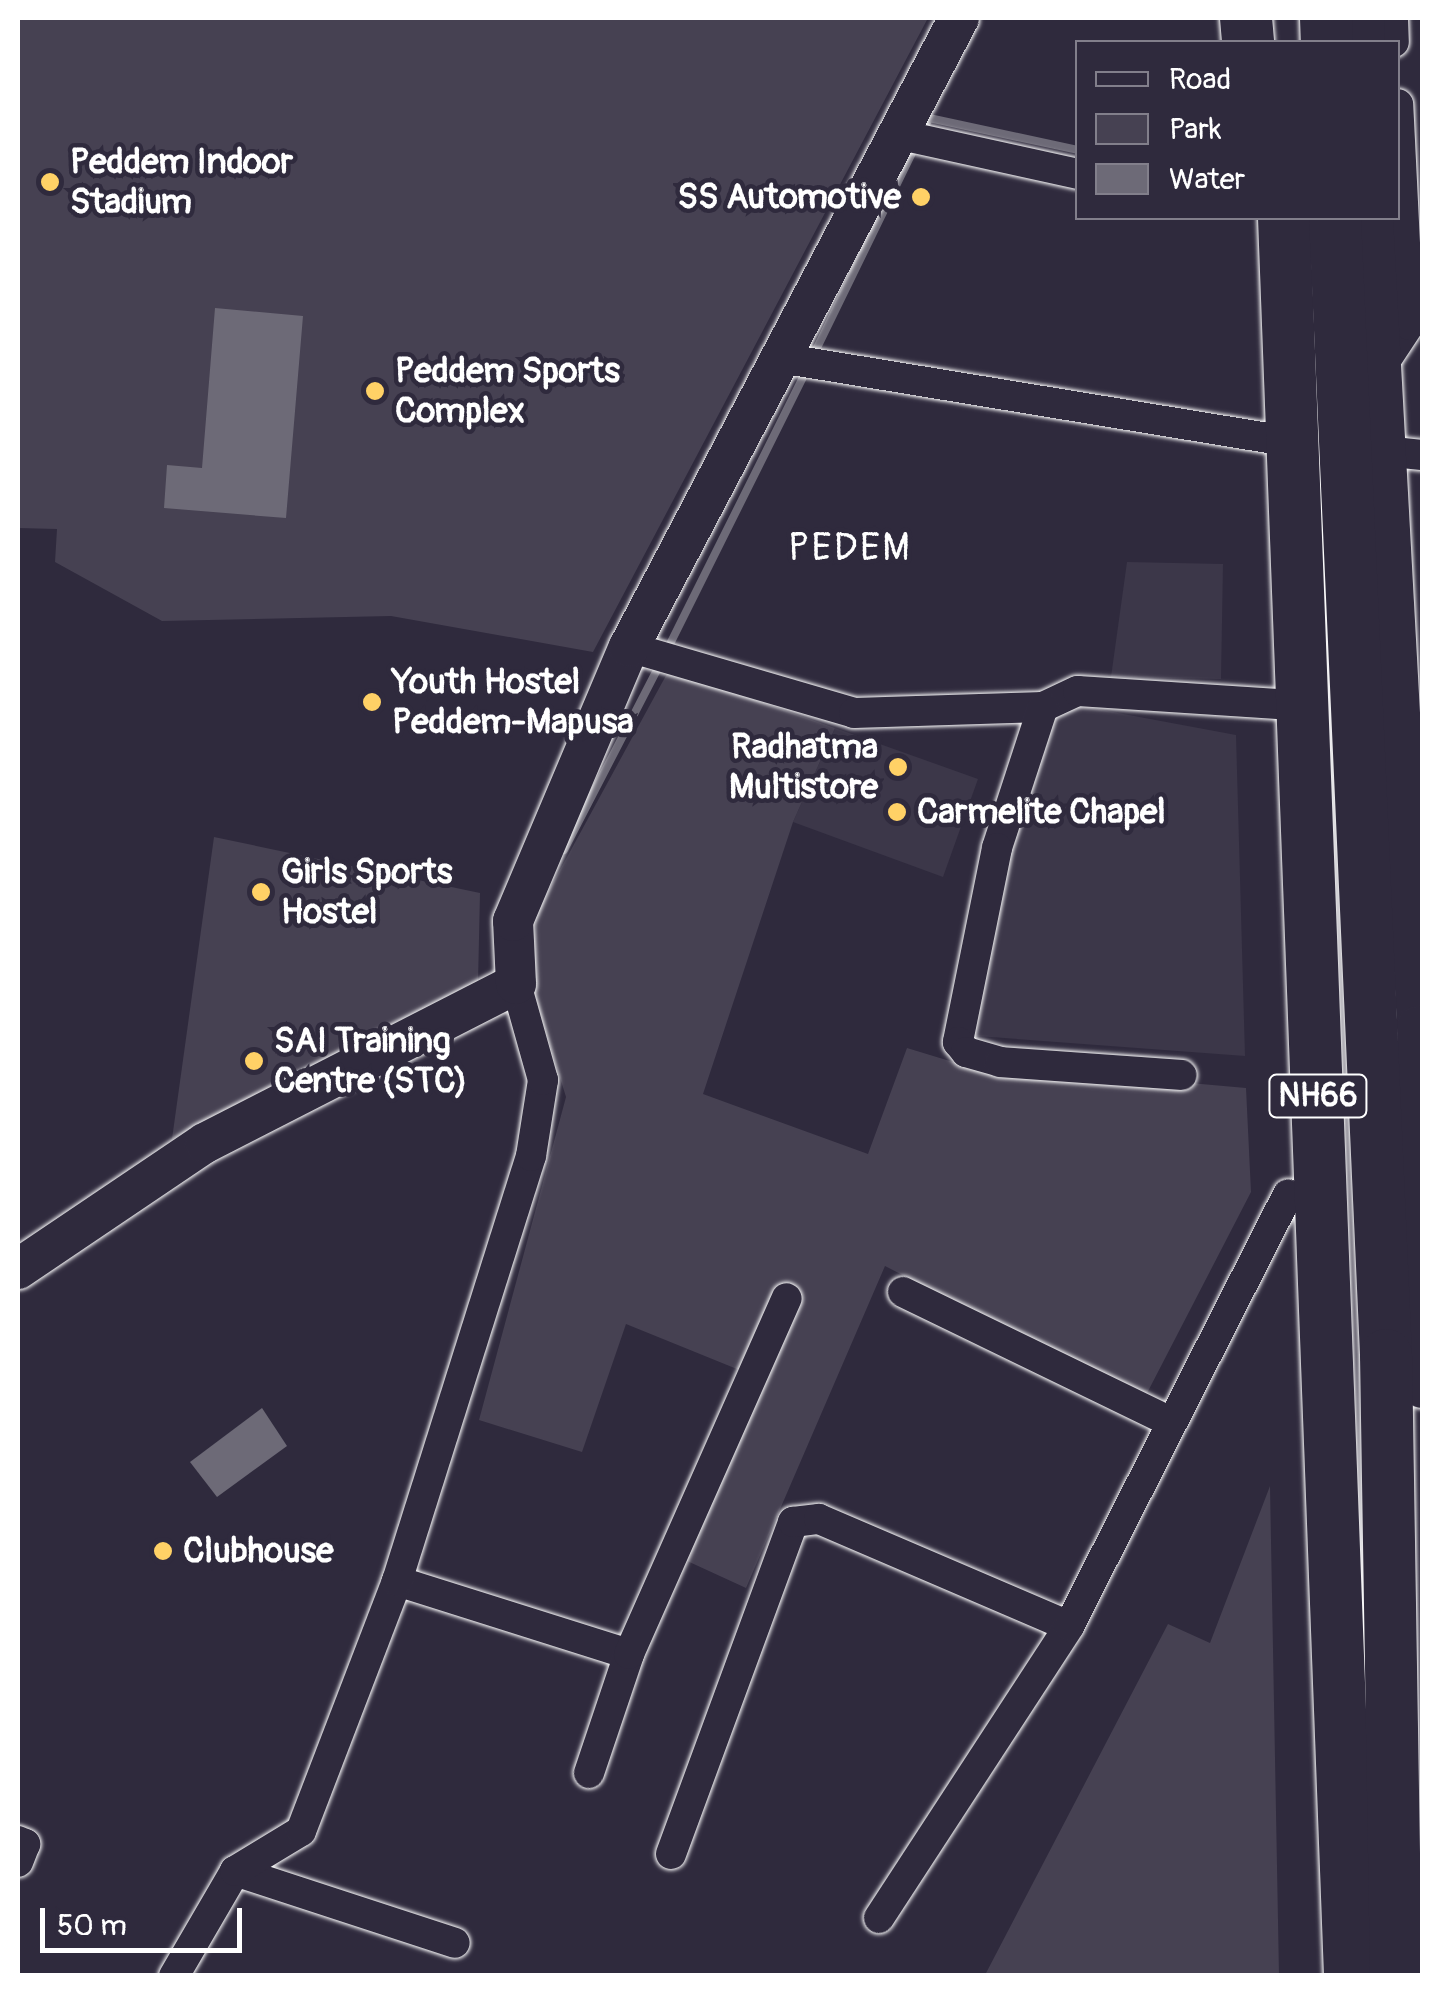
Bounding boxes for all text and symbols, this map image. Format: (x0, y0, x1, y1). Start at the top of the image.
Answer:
legend (1075, 40, 1400, 220)
text: Road (1169, 61, 1231, 98)
text: Park (1169, 111, 1222, 148)
place label: Peddem Indoor Stadium (70, 141, 293, 223)
text: Water (1169, 161, 1245, 198)
marker: Peddem Indoor Stadium (39, 171, 61, 193)
place label: SS Automotive (678, 176, 901, 218)
marker: SS Automotive (910, 186, 932, 208)
place label: Peddem Sports Complex (395, 350, 620, 432)
marker: Peddem Sports Complex (364, 380, 386, 402)
district label: PEDEM (788, 526, 912, 572)
place label: Youth Hostel Peddem-Mapusa (392, 661, 634, 743)
marker: Youth Hostel Peddem-Mapusa (361, 691, 383, 713)
place label: Radhatma Multistore (729, 726, 878, 808)
marker: Radhatma Multistore (887, 756, 909, 778)
place label: Carmelite Chapel (917, 791, 1166, 833)
marker: Carmelite Chapel (886, 801, 908, 823)
place label: Girls Sports Hostel (281, 851, 452, 933)
marker: Girls Sports Hostel (250, 881, 272, 903)
place label: SAI Training Centre (STC) (274, 1020, 467, 1102)
marker: SAI Training Centre (STC) (243, 1050, 265, 1072)
road number: NH66 (1268, 1069, 1368, 1123)
place label: Clubhouse (183, 1530, 333, 1572)
marker: Clubhouse (152, 1540, 174, 1562)
scale bar (45, 1888, 248, 1950)
text: 50 m (57, 1907, 127, 1944)

